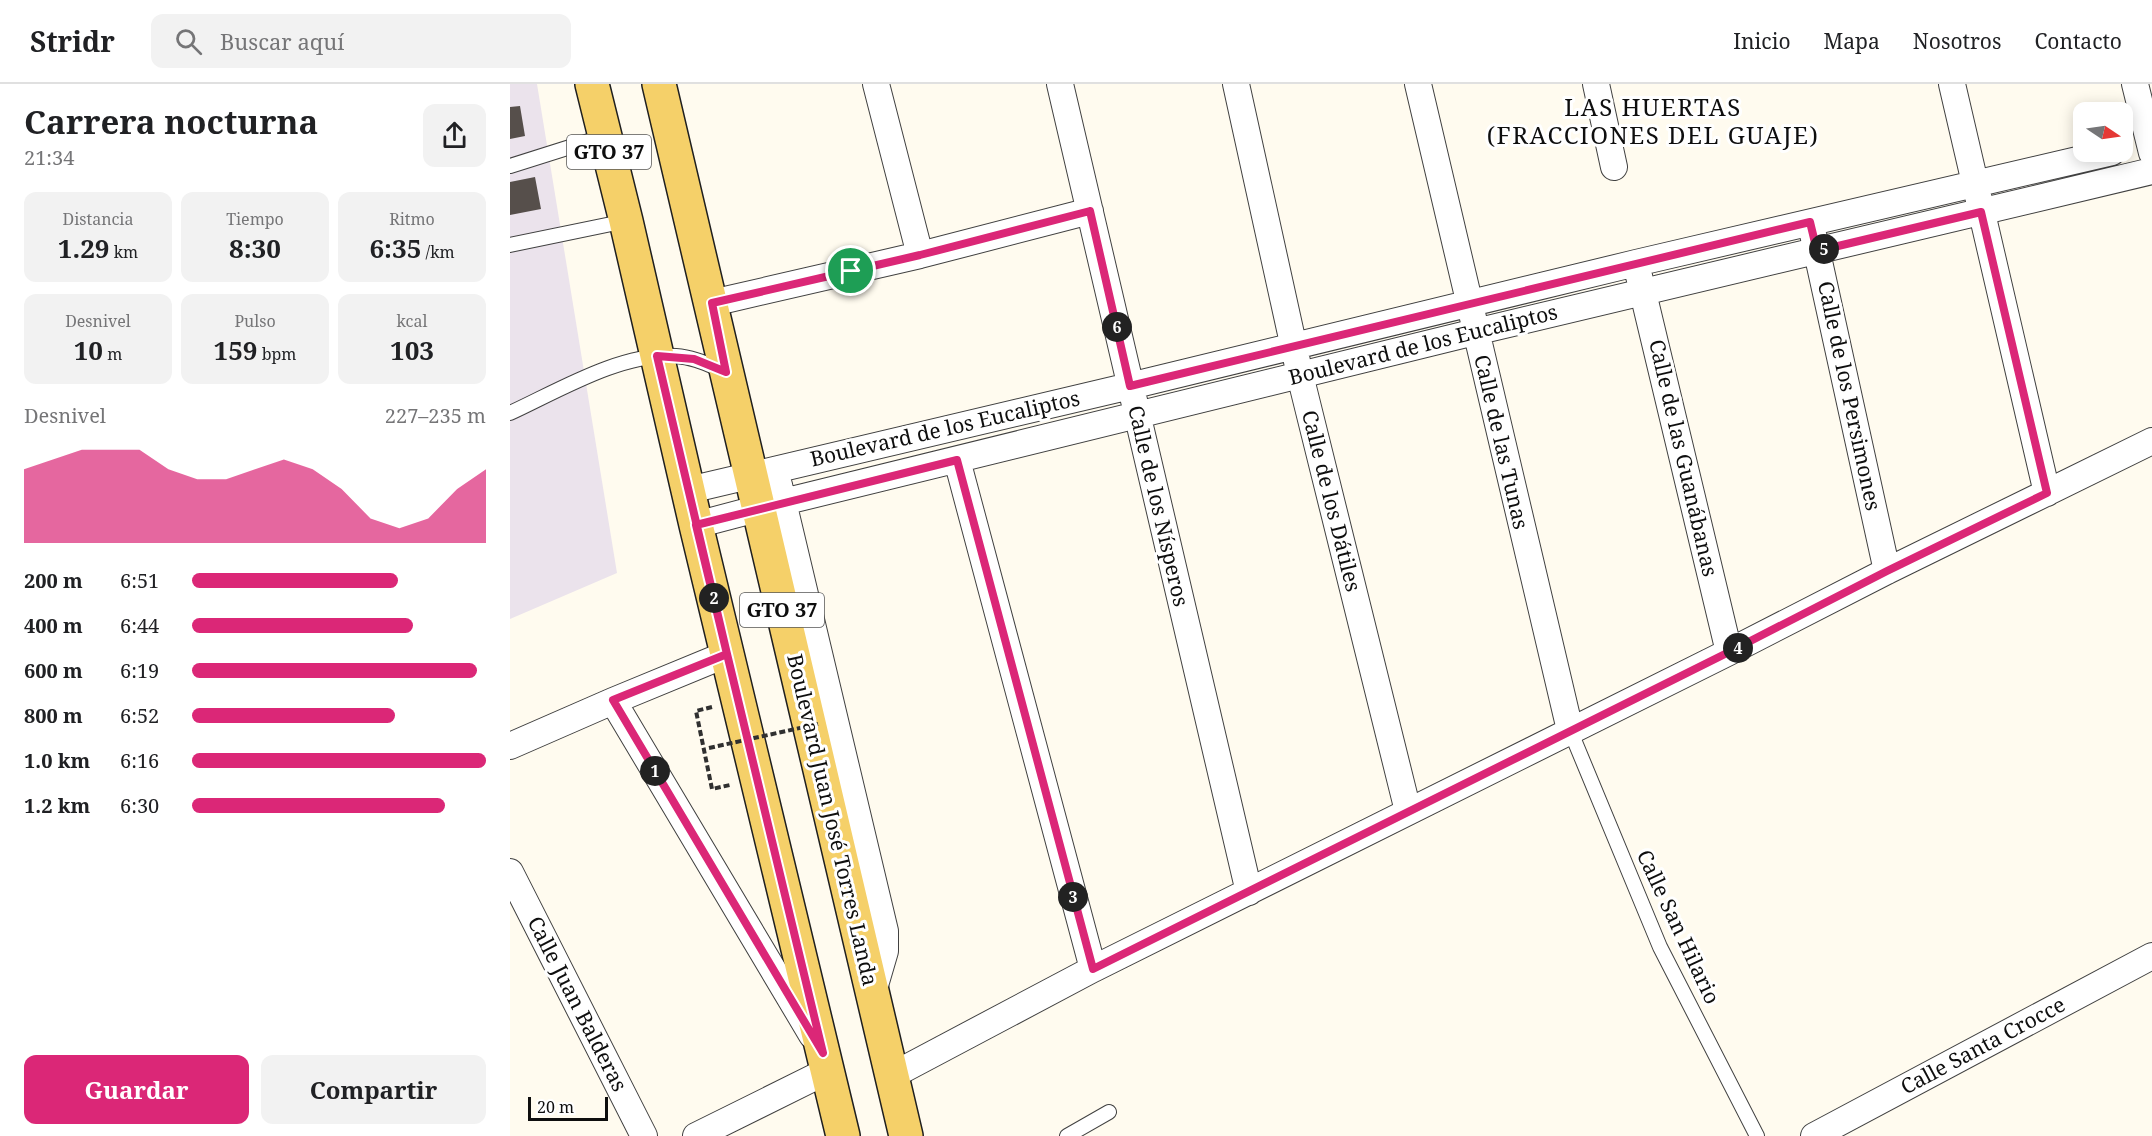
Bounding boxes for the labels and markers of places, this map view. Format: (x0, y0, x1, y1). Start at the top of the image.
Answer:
pin: 5 (1809, 234, 1839, 264)
pin (825, 245, 876, 296)
pin: 6 (1102, 312, 1132, 342)
pin: 2 (699, 583, 729, 613)
pin: 4 (1723, 633, 1753, 663)
pin: 1 (640, 756, 670, 786)
pin: 3 (1058, 882, 1088, 912)

